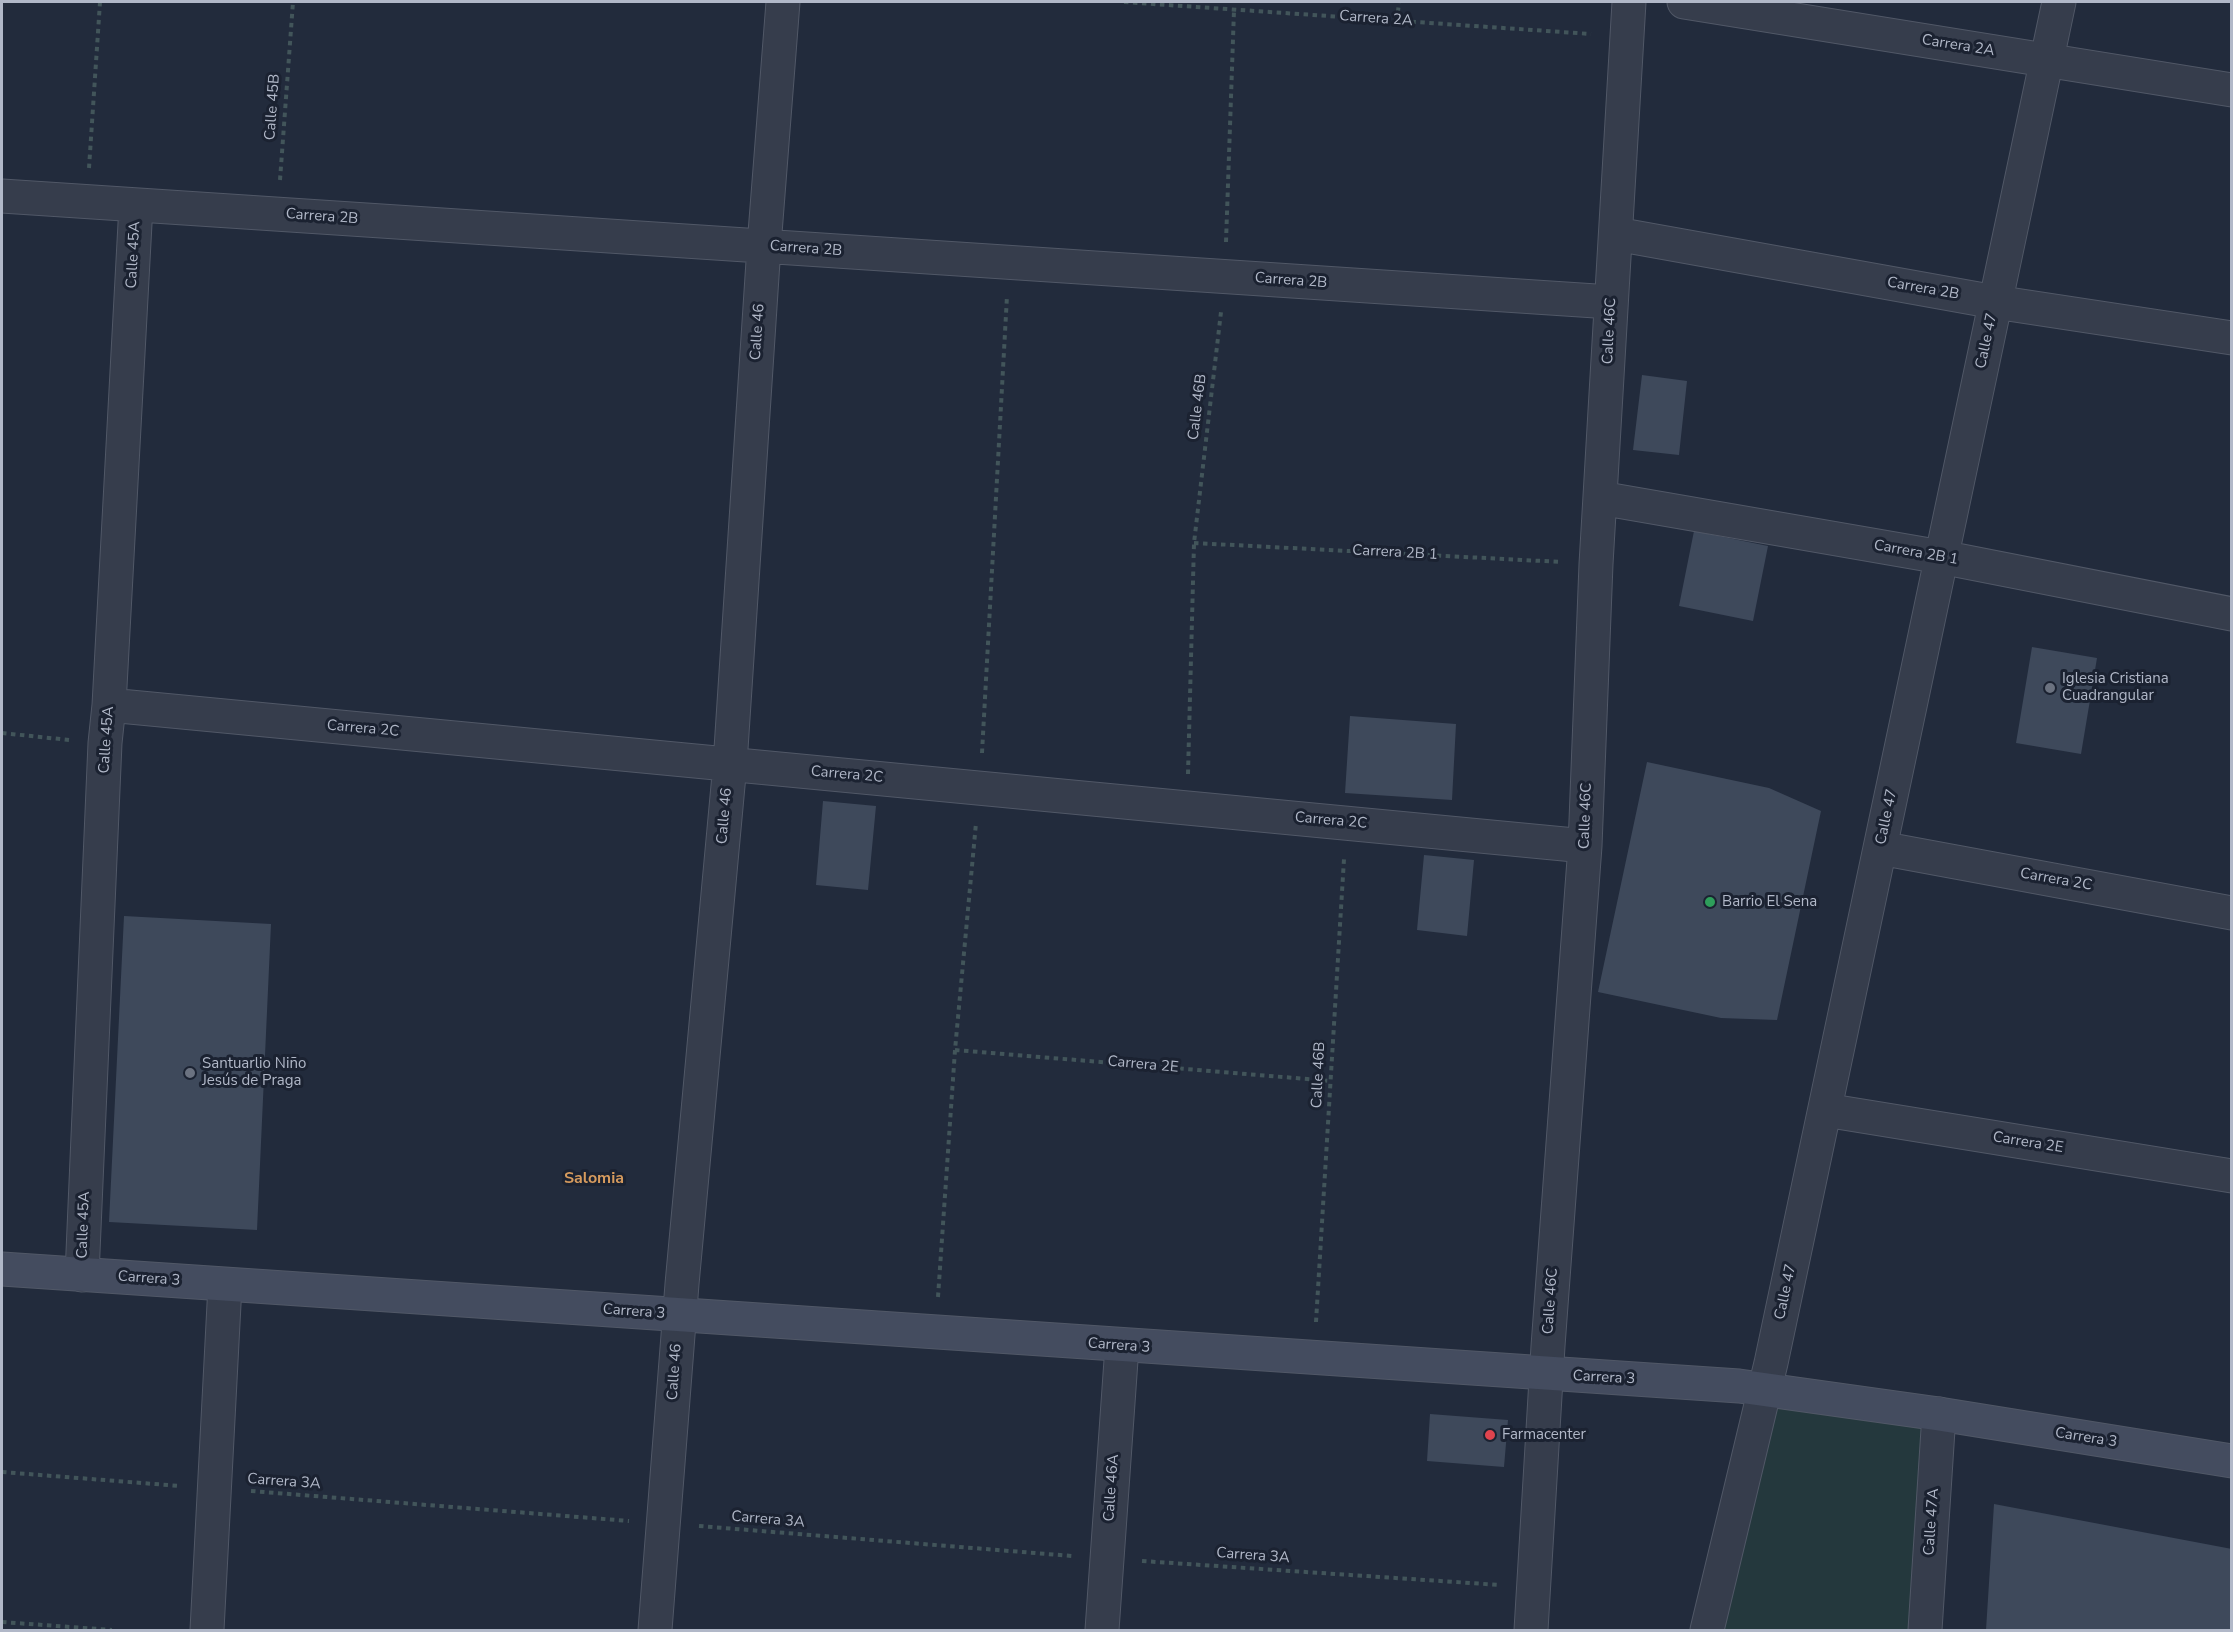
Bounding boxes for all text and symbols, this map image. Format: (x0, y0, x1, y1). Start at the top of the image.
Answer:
street label: Carrera 2A (1339, 7, 1413, 31)
street label: Carrera 2A (1920, 31, 1996, 61)
street label: Calle 45B (262, 73, 284, 141)
street label: Carrera 2B (285, 205, 359, 229)
street label: Calle 45A (123, 221, 145, 289)
street label: Carrera 2B (769, 237, 843, 261)
street label: Carrera 2B (1254, 269, 1328, 293)
street label: Carrera 2B (1886, 274, 1960, 304)
street label: Calle 46C (1599, 297, 1621, 365)
street label: Calle 46 (747, 303, 769, 361)
street label: Calle 47 (1972, 312, 2002, 370)
street label: Calle 46B (1185, 373, 1211, 441)
street label: Carrera 2B 1 (1872, 537, 1960, 569)
street label: Carrera 2B 1 (1352, 542, 1438, 564)
place label: Iglesia Cristiana Cuadrangular (2062, 670, 2169, 705)
marker: Iglesia Cristiana Cuadrangular (2043, 681, 2057, 695)
street label: Calle 45A (96, 706, 118, 774)
street label: Carrera 2C (326, 717, 400, 741)
street label: Carrera 2C (810, 763, 884, 787)
street label: Calle 46C (1576, 782, 1596, 850)
street label: Calle 46 (714, 787, 736, 845)
street label: Calle 47 (1872, 788, 1902, 846)
street label: Carrera 2C (1294, 809, 1368, 833)
street label: Carrera 2C (2019, 865, 2093, 895)
place label: Barrio El Sena (1722, 893, 1817, 911)
marker: Barrio El Sena (1703, 895, 1717, 909)
street label: Calle 46B (1308, 1041, 1330, 1109)
street label: Carrera 2E (1107, 1053, 1179, 1077)
place label: Santuarlio Niño Jesús de Praga (202, 1055, 306, 1090)
marker: Santuarlio Niño Jesús de Praga (183, 1066, 197, 1080)
street label: Carrera 2E (1991, 1129, 2065, 1157)
district label: Salomia (564, 1169, 624, 1189)
street label: Calle 45A (74, 1191, 94, 1259)
street label: Calle 47 (1771, 1263, 1801, 1321)
street label: Calle 46C (1540, 1267, 1562, 1335)
street label: Carrera 3 (117, 1268, 181, 1290)
street label: Carrera 3 (602, 1301, 666, 1323)
street label: Carrera 3 (1087, 1335, 1151, 1357)
street label: Calle 46 (664, 1343, 686, 1401)
street label: Carrera 3 (1572, 1367, 1636, 1389)
street label: Carrera 3 (2054, 1424, 2118, 1452)
place label: Farmacenter (1502, 1426, 1586, 1444)
marker: Farmacenter (1483, 1428, 1497, 1442)
street label: Calle 46A (1101, 1454, 1123, 1522)
street label: Carrera 3A (247, 1470, 321, 1494)
street label: Calle 47A (1921, 1488, 1943, 1556)
street label: Carrera 3A (731, 1508, 805, 1532)
street label: Carrera 3A (1216, 1544, 1290, 1568)

